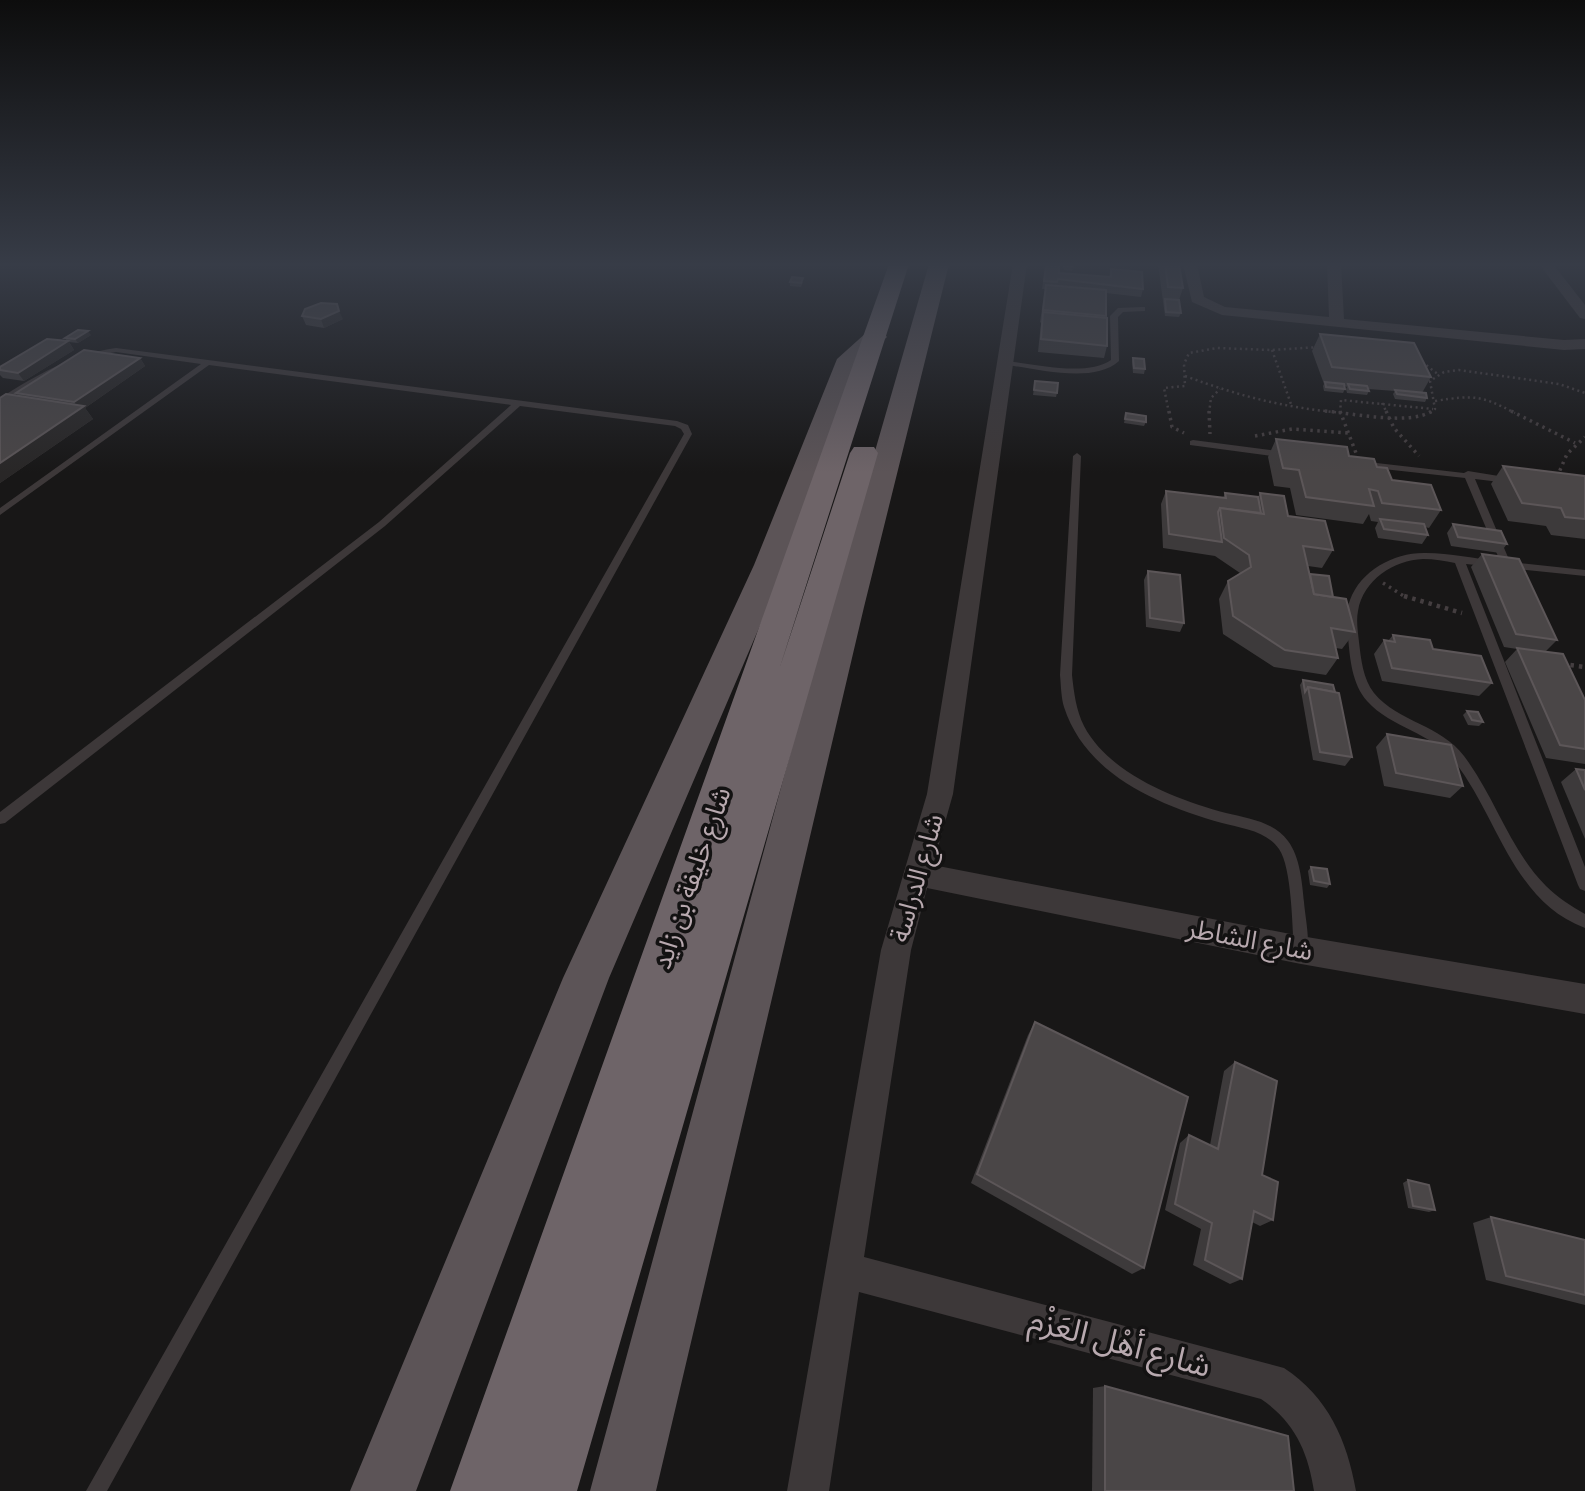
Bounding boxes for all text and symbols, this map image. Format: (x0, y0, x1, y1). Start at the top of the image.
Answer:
street label: شارع خليفة بن زايد (646, 783, 740, 974)
street label: شارع الدراسة (884, 810, 953, 946)
street label: شارع الشاطر (1183, 912, 1315, 970)
street label: شارع أهْل العَزْم (1024, 1300, 1215, 1390)

